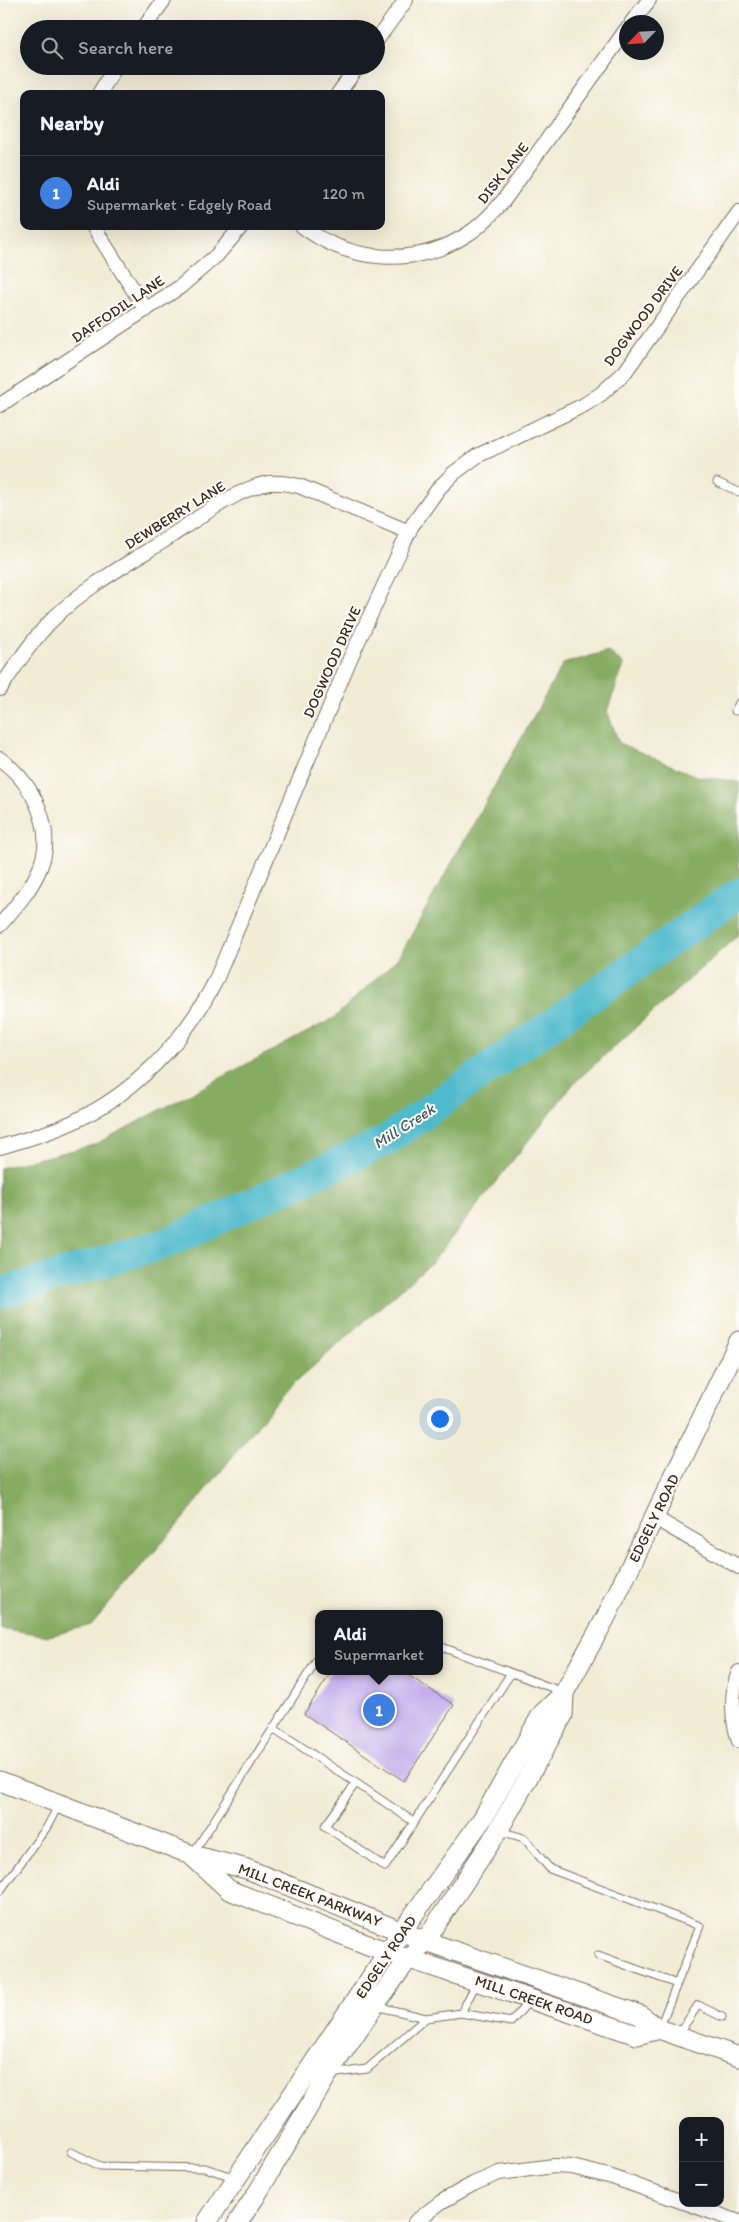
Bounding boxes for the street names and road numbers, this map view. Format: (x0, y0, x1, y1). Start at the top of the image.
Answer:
street label: DISK LANE (474, 139, 532, 207)
street label: DOGWOOD DRIVE (600, 262, 686, 370)
street label: DAFFODIL LANE (68, 271, 168, 347)
street label: DEWBERRY LANE (121, 477, 229, 553)
street label: DOGWOOD DRIVE (299, 603, 365, 721)
street label: EDGELY ROAD (625, 1471, 683, 1565)
street label: MILL CREEK PARKWAY (236, 1859, 385, 1931)
street label: EDGELY ROAD (352, 1912, 420, 2002)
street label: MILL CREEK ROAD (473, 1971, 595, 2029)

